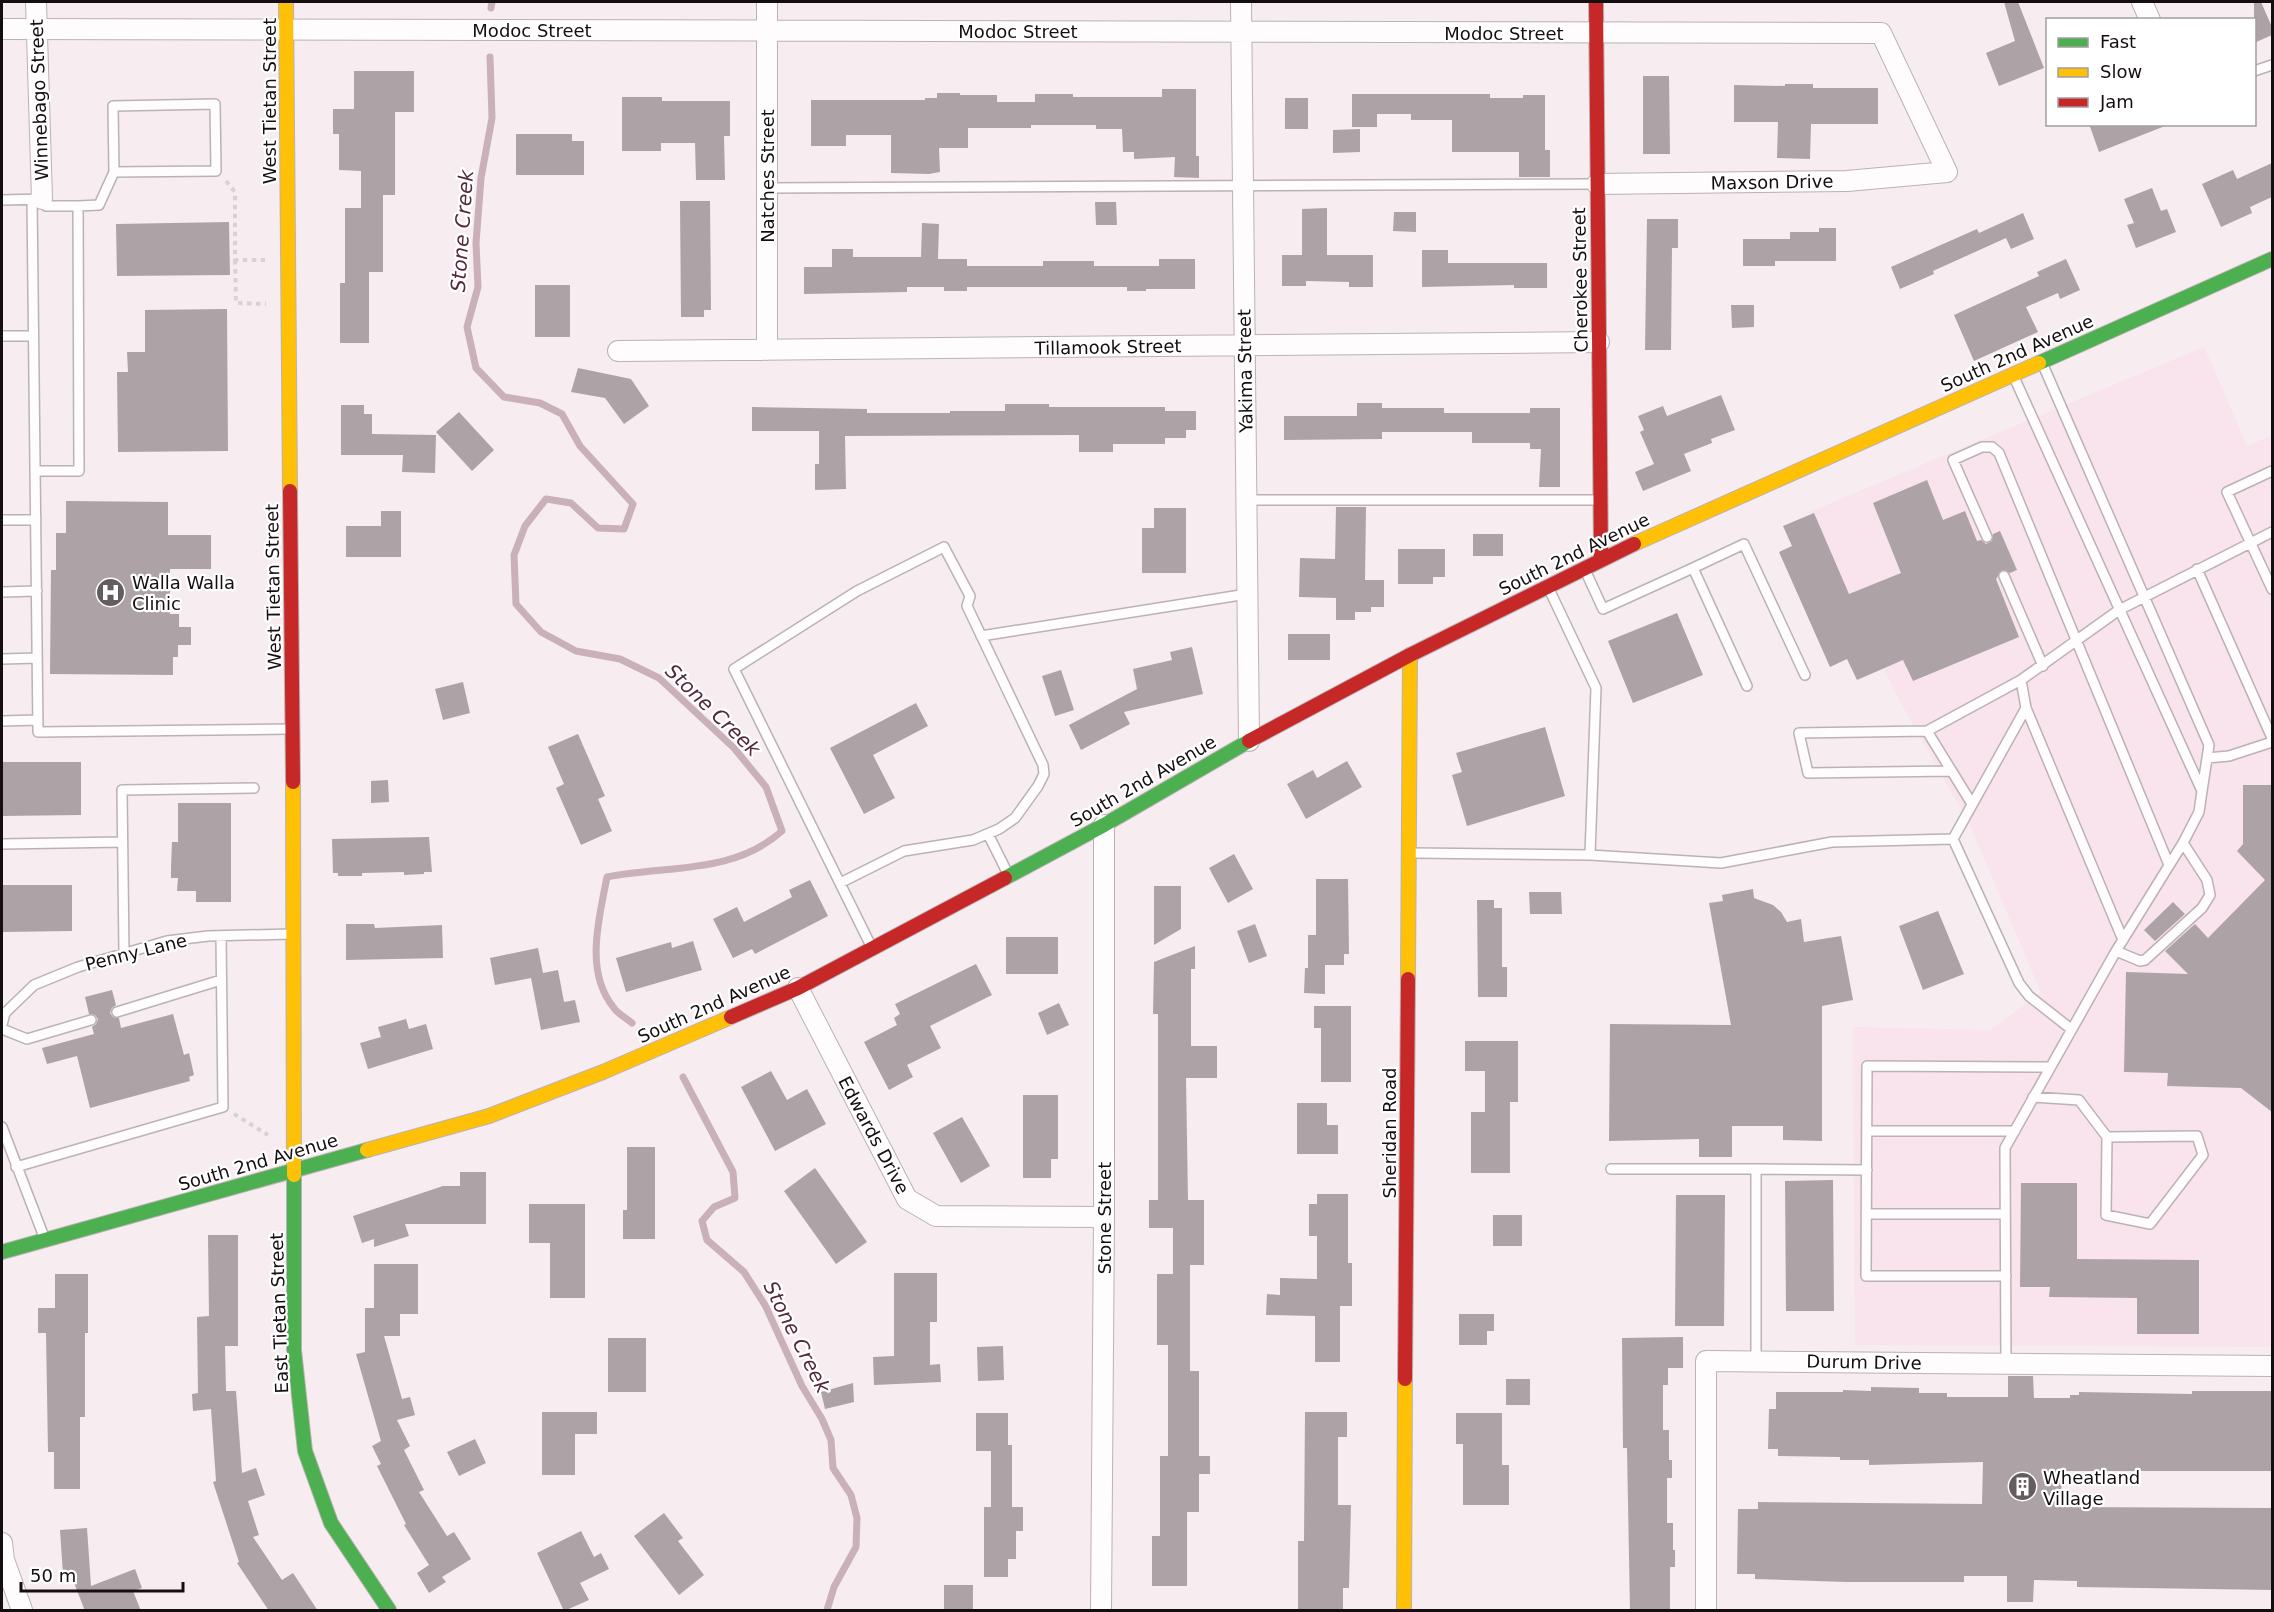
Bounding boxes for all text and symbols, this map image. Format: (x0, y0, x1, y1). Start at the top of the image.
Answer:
street label: West Tietan Street (259, 18, 280, 184)
legend (2046, 18, 2256, 126)
street label: Winnebago Street (26, 19, 52, 181)
street label: Modoc Street (472, 20, 592, 41)
street label: Modoc Street (958, 21, 1078, 42)
street label: Modoc Street (1444, 23, 1564, 44)
text: Fast (2100, 31, 2136, 52)
text: Slow (2100, 61, 2142, 82)
text: Jam (2099, 91, 2134, 112)
street label: Natches Street (757, 109, 778, 243)
water label: Stone Creek (446, 168, 478, 293)
street label: Maxson Drive (1710, 170, 1834, 194)
street label: Cherokee Street (1568, 207, 1592, 353)
street label: Yakima Street (1233, 309, 1257, 434)
street label: South 2nd Avenue (1937, 310, 2097, 396)
street label: Tillamook Street (1033, 335, 1182, 359)
street label: West Tietan Street (261, 504, 285, 670)
street label: South 2nd Avenue (1495, 508, 1653, 600)
place label: Walla Walla Clinic (132, 572, 235, 614)
hospital icon: Walla Walla Clinic (95, 576, 127, 608)
water label: Stone Creek (661, 659, 766, 762)
street label: South 2nd Avenue (1066, 731, 1220, 831)
street label: Penny Lane (83, 929, 189, 975)
street label: South 2nd Avenue (634, 961, 794, 1047)
street label: Sheridan Road (1379, 1067, 1400, 1199)
street label: Edwards Drive (834, 1073, 914, 1197)
street label: South 2nd Avenue (176, 1129, 340, 1195)
street label: Stone Street (1094, 1162, 1115, 1274)
street label: East Tietan Street (266, 1232, 292, 1394)
water label: Stone Creek (759, 1277, 836, 1398)
street label: Durum Drive (1806, 1350, 1922, 1374)
place label: Wheatland Village (2043, 1467, 2140, 1509)
building icon: Wheatland Village (2006, 1471, 2038, 1503)
scale bar (21, 1555, 183, 1593)
text: 50 m (30, 1565, 76, 1586)

